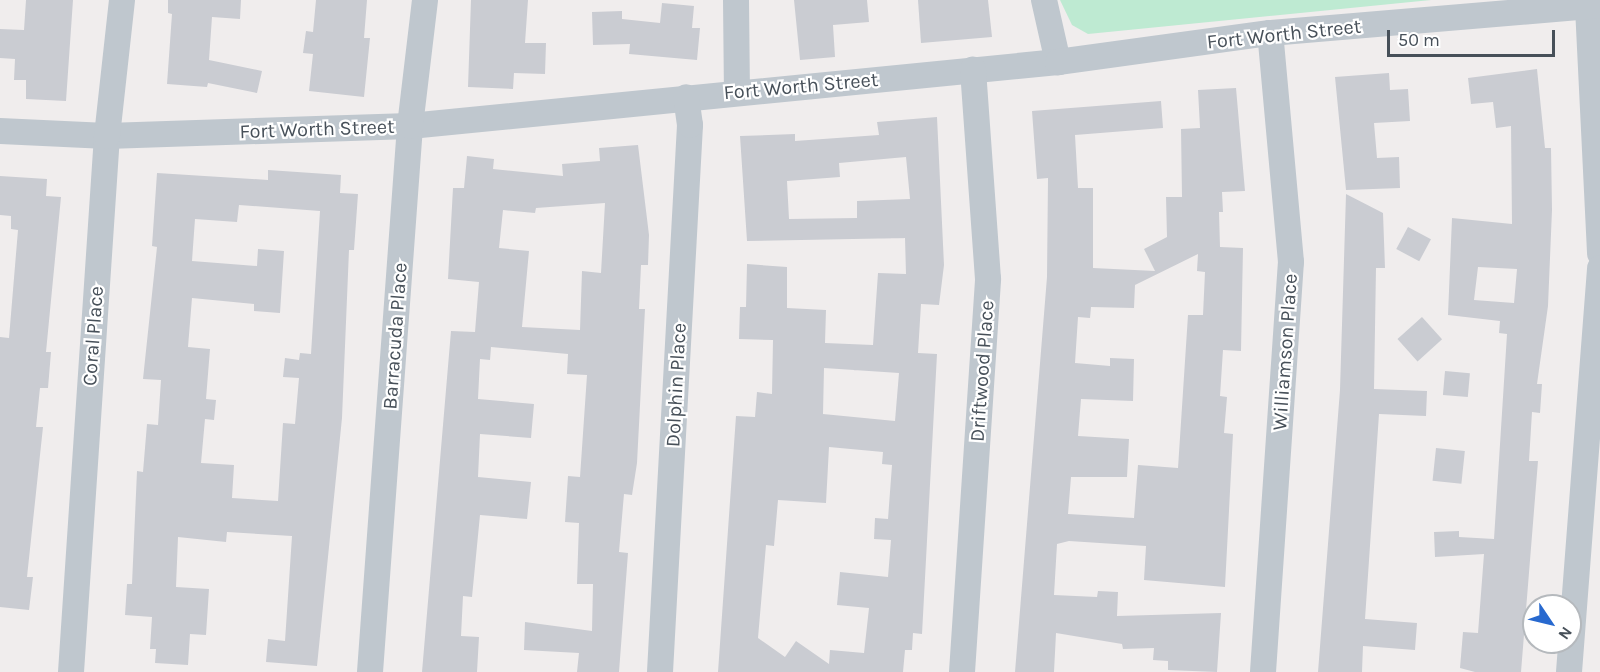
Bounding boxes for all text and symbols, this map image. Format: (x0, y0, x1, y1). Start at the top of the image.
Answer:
street label: Fort Worth Street (1206, 14, 1362, 54)
scale bar (1390, 18, 1558, 56)
text: 50 m (1398, 29, 1440, 51)
street label: Fort Worth Street (723, 67, 879, 105)
street label: Fort Worth Street (239, 114, 395, 144)
street label: Barracuda Place (378, 262, 412, 410)
street label: Williamson Place (1268, 273, 1302, 431)
street label: Coral Place (78, 285, 108, 387)
street label: Driftwood Place (965, 299, 999, 443)
street label: Dolphin Place (661, 322, 691, 448)
north arrow (1522, 594, 1582, 654)
text: N (1554, 623, 1577, 644)

